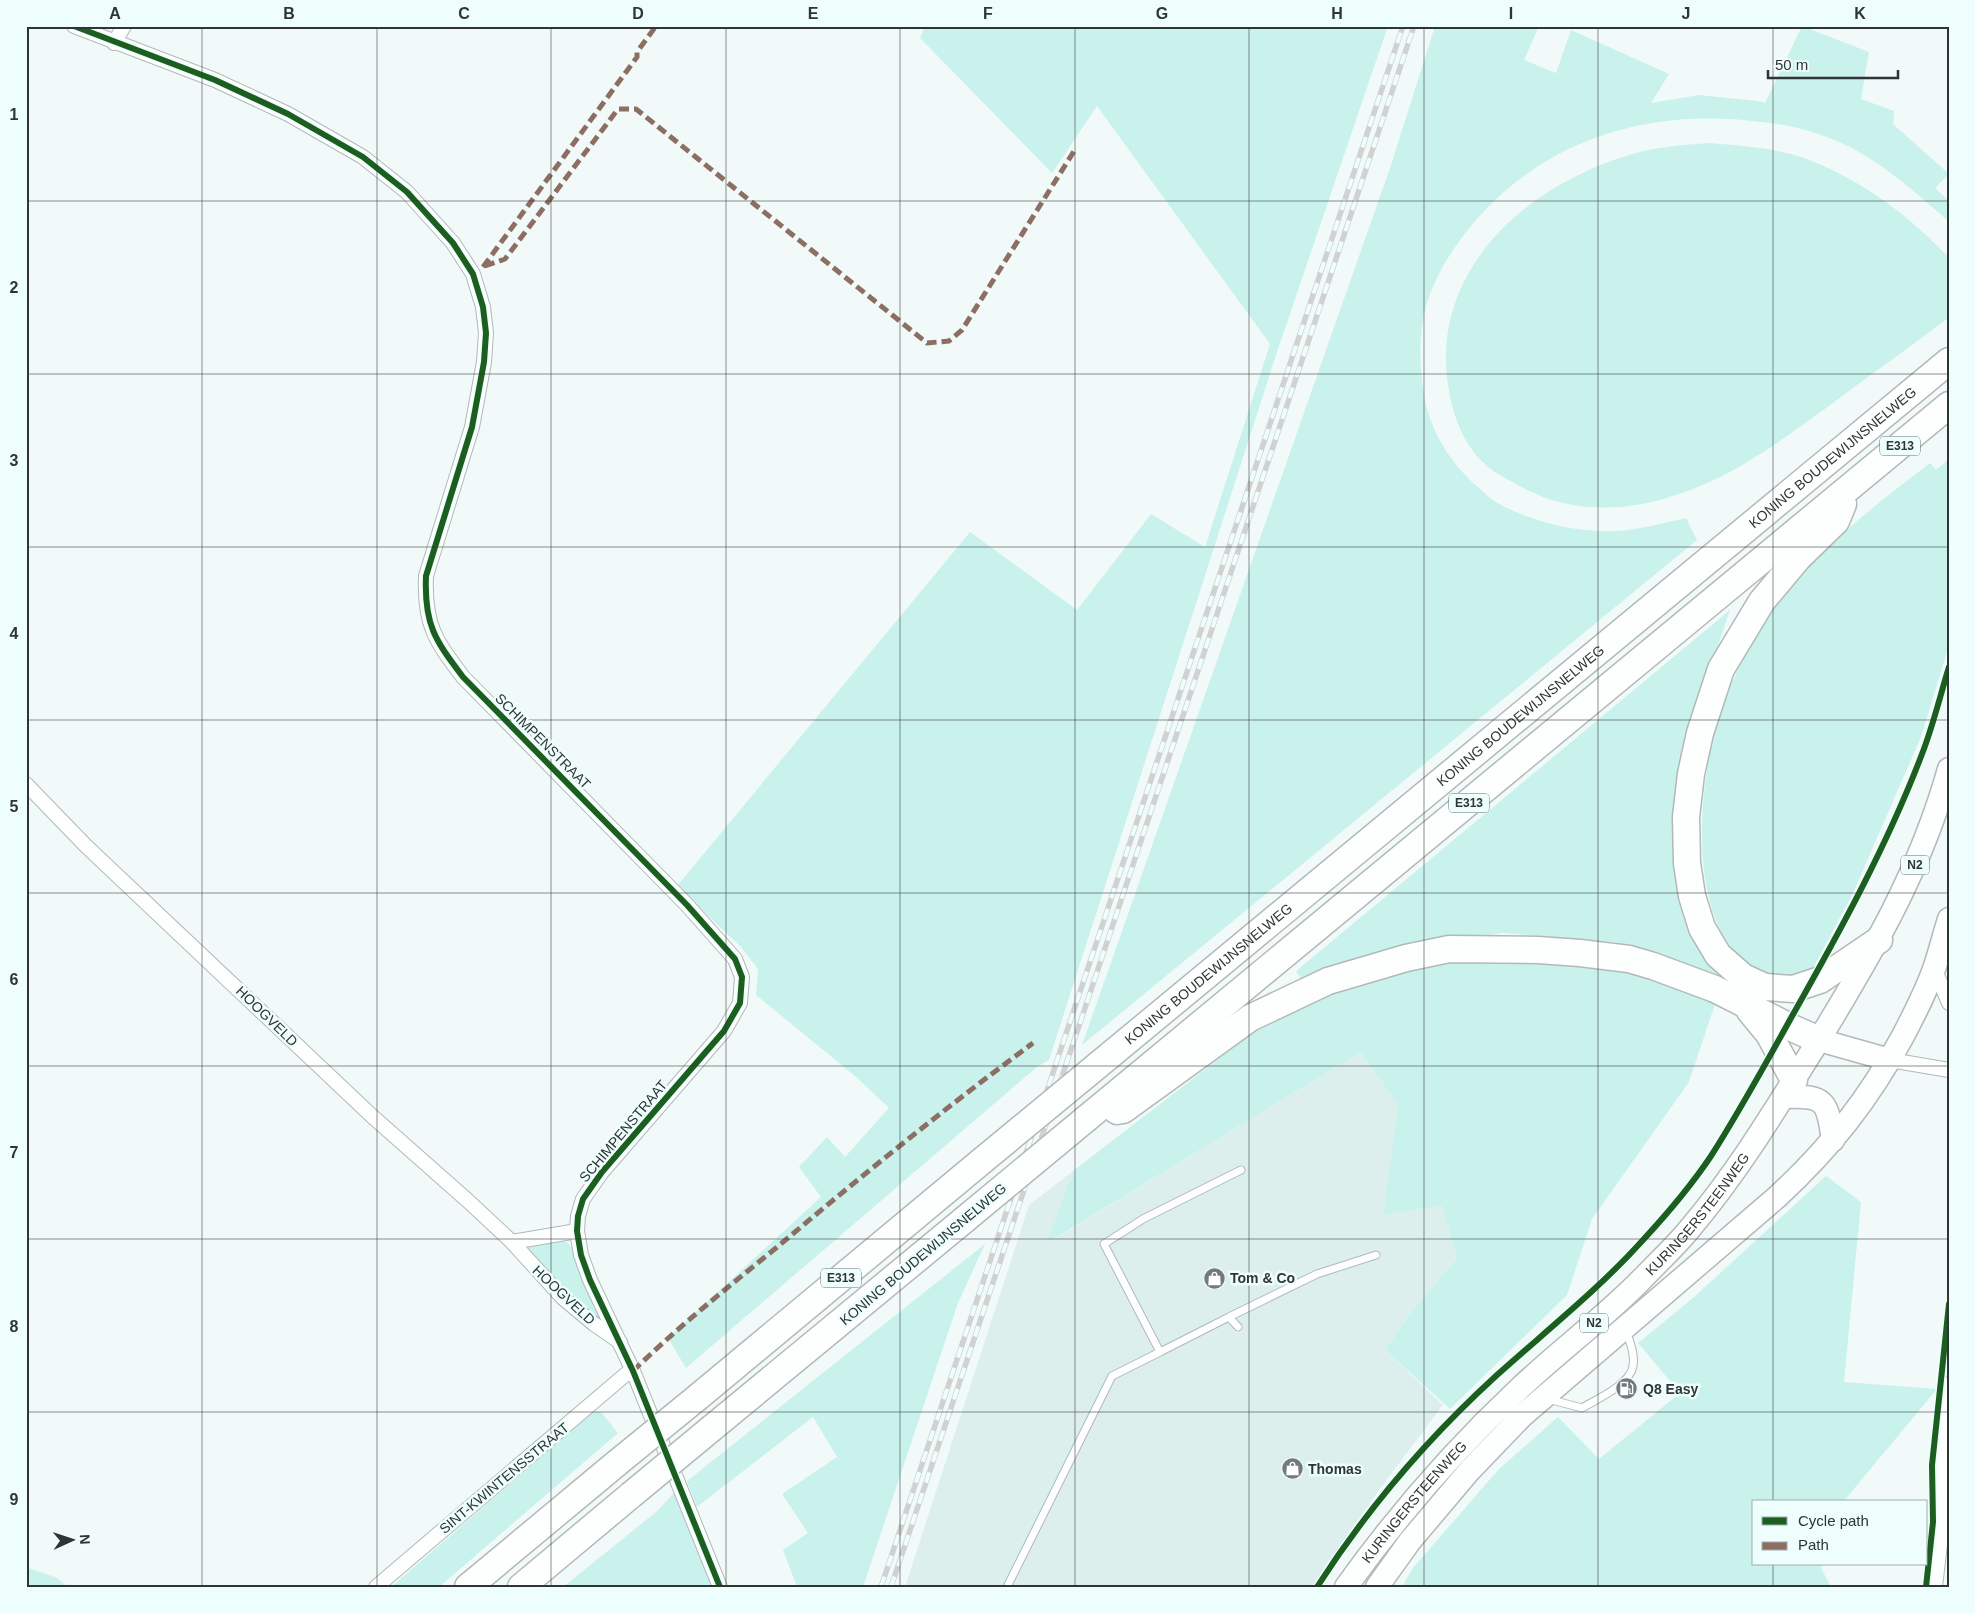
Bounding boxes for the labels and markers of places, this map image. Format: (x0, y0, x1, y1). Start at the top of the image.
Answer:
shop icon: Tom & Co (1202, 1266, 1226, 1290)
place label: Tom & Co (1230, 1270, 1295, 1286)
fuel station icon: Q8 Easy (1615, 1377, 1639, 1401)
place label: Q8 Easy (1643, 1381, 1698, 1397)
shop icon: Thomas (1280, 1457, 1304, 1481)
place label: Thomas (1308, 1461, 1362, 1477)

